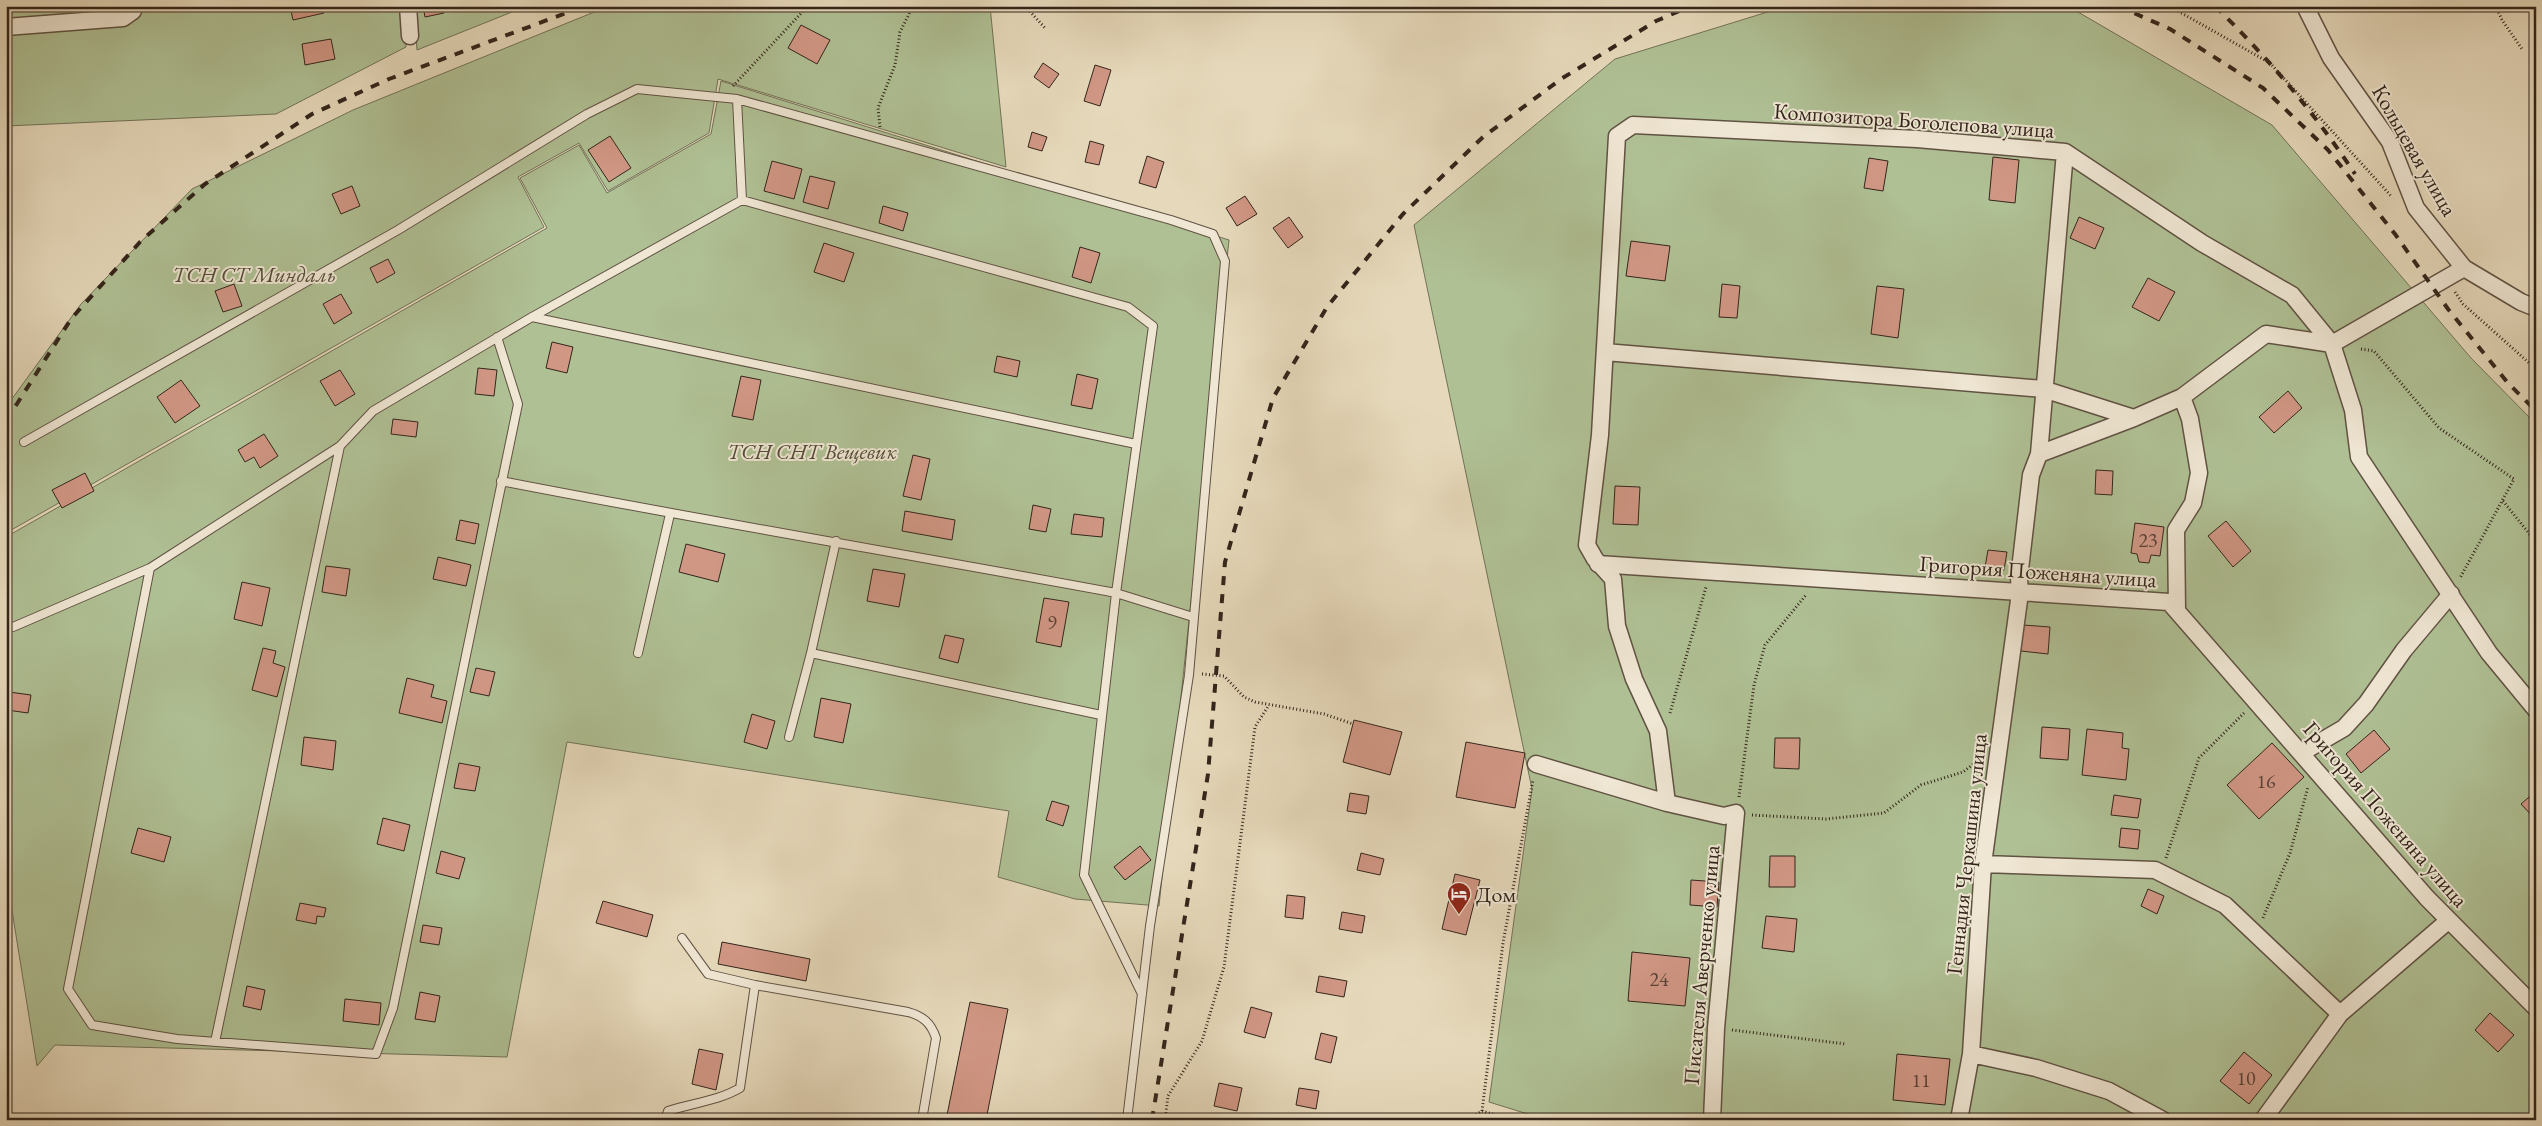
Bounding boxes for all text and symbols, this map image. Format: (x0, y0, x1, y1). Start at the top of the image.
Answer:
street label: Кольцевая улица (2365, 79, 2464, 221)
street label: Композитора Боголепова улица (1773, 96, 2055, 145)
park label: ТСН СТ Миндаль (172, 260, 336, 289)
park label: ТСН СНТ Вещевик (727, 437, 897, 466)
house number: 23 (2138, 527, 2158, 553)
street label: Григория Поженяна улица (1918, 549, 2158, 594)
house number: 9 (1047, 609, 1057, 635)
street label: Григория Поженяна улица (2297, 715, 2475, 914)
street label: Геннадия Черкашина улица (1939, 732, 1994, 976)
house number: 16 (2256, 768, 2276, 794)
street label: Писателя Аверченко улица (1677, 844, 1726, 1086)
place label: Дом (1476, 880, 1516, 909)
hotel icon: Дом (1446, 881, 1472, 915)
house number: 24 (1649, 966, 1669, 992)
house number: 10 (2236, 1065, 2256, 1091)
house number: 11 (1911, 1067, 1931, 1093)

